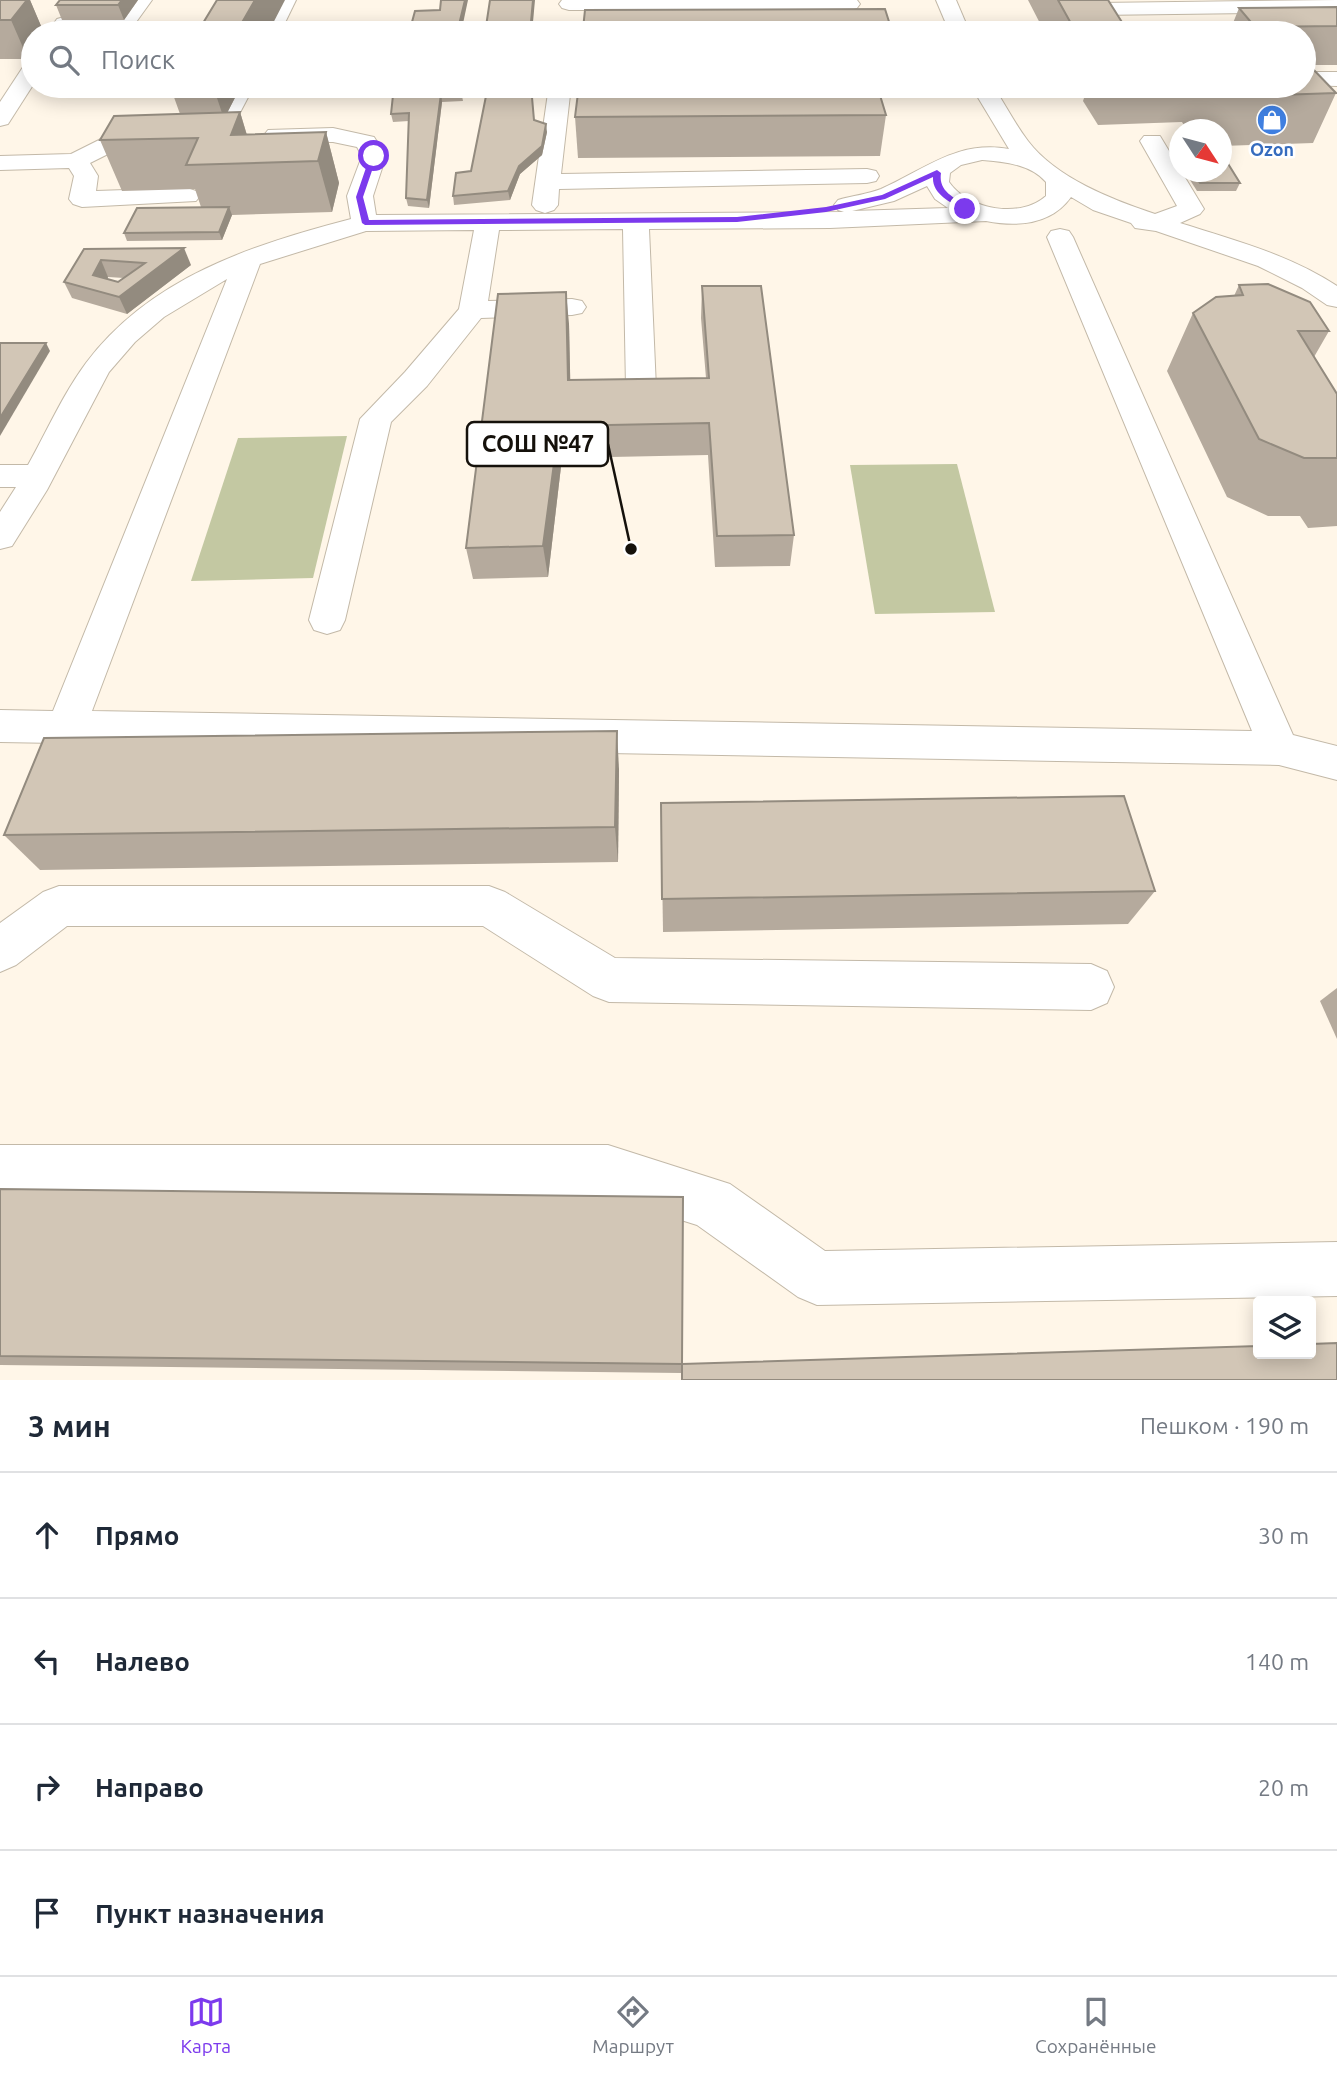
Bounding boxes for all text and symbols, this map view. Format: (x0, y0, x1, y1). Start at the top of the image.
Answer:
search box (21, 21, 1316, 98)
icon: search (45, 41, 83, 79)
text: Поиск (101, 45, 175, 74)
shop icon: Ozon (1255, 103, 1289, 137)
north arrow (1169, 119, 1232, 182)
place label: Ozon (1250, 139, 1294, 159)
route start (358, 140, 389, 171)
route end (949, 193, 980, 224)
callout: СОШ №47 (467, 422, 608, 466)
text: СОШ №47 (482, 431, 594, 456)
map controls (1253, 1296, 1316, 1359)
button: layers (1253, 1296, 1316, 1359)
text: 3 мин (28, 1409, 111, 1443)
text: Пешком · 190 m (1140, 1413, 1309, 1438)
icon: ahead (28, 1516, 66, 1554)
text: Прямо (95, 1521, 179, 1550)
text: 30 m (1258, 1523, 1309, 1548)
icon: left (28, 1642, 66, 1680)
text: Налево (95, 1647, 190, 1676)
text: 140 m (1245, 1649, 1309, 1674)
icon: right (28, 1768, 66, 1806)
text: Направо (95, 1773, 204, 1802)
text: 20 m (1258, 1775, 1309, 1800)
icon: arrive (28, 1894, 66, 1932)
text: Пункт назначения (95, 1899, 325, 1928)
tab: Карта (181, 1993, 231, 2057)
tab: Маршрут (592, 1993, 674, 2057)
tab: Сохранённые (1035, 1993, 1157, 2057)

